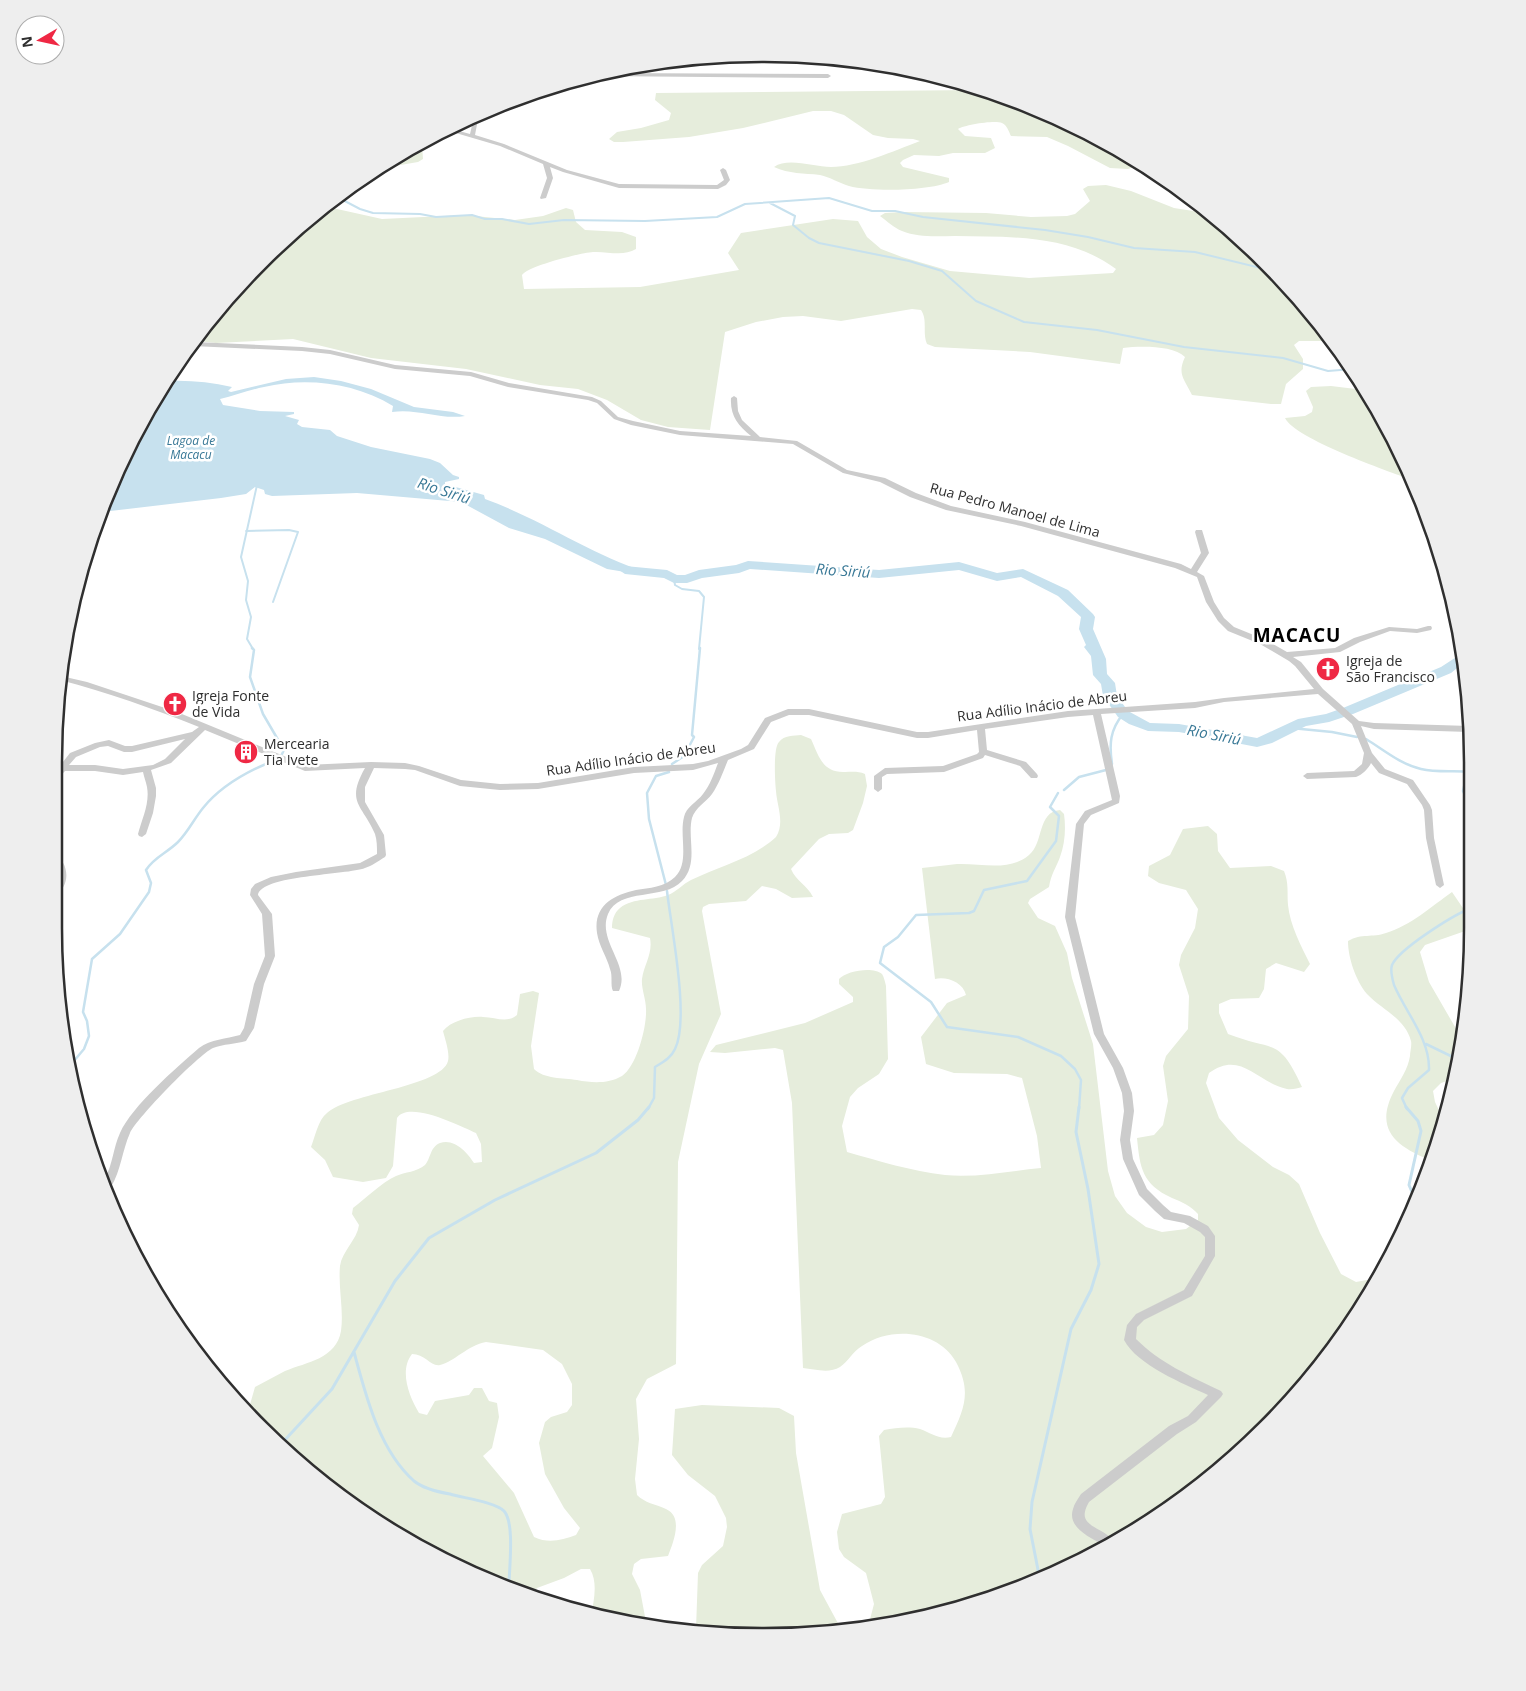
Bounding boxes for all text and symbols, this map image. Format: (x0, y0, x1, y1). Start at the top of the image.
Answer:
north arrow (15, 15, 65, 65)
text: N (16, 35, 37, 49)
water label: Lagoa de Macacu (167, 432, 215, 463)
water label: Rio Siriú (415, 472, 474, 508)
street label: Rua Pedro Manoel de Lima (928, 478, 1102, 541)
water label: Rio Siriú (815, 558, 871, 582)
district label: MACACU (1253, 622, 1341, 648)
place label: Igreja de São Francisco (1346, 651, 1435, 686)
church icon: Igreja de São Francisco (1315, 656, 1341, 682)
place label: Igreja Fonte de Vida (192, 686, 269, 721)
street label: Rua Adílio Inácio de Abreu (956, 686, 1128, 725)
church icon: Igreja Fonte de Vida (162, 691, 188, 717)
water label: Rio Siriú (1186, 719, 1243, 749)
place label: Mercearia Tia Ivete (264, 734, 330, 769)
street label: Rua Adílio Inácio de Abreu (545, 737, 717, 780)
building icon: Mercearia Tia Ivete (233, 739, 259, 765)

